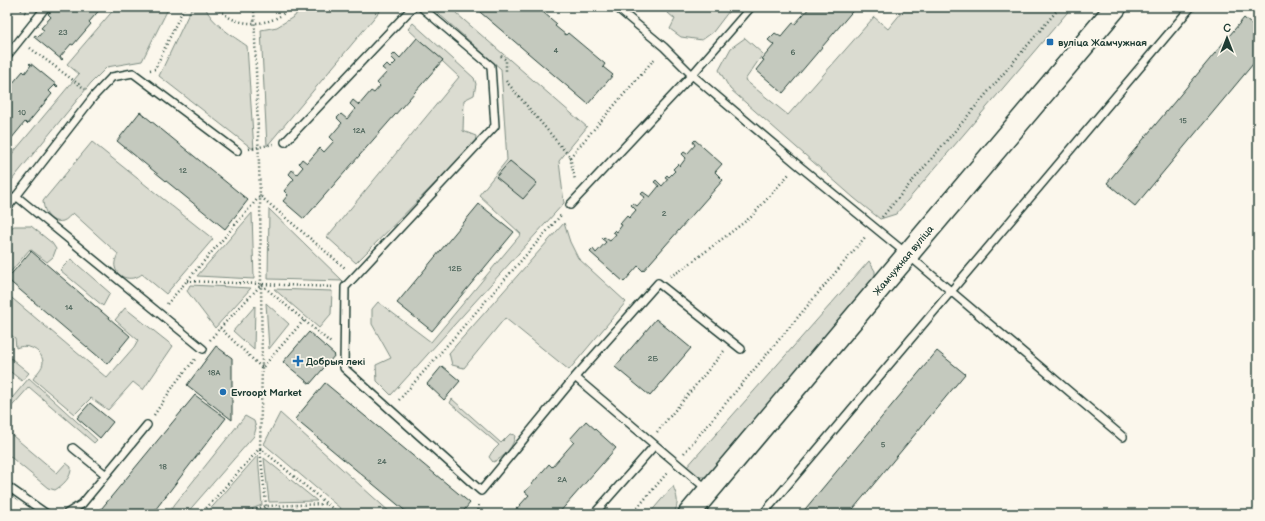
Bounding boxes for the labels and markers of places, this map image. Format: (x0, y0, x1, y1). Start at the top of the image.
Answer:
marker: вуліца Жамчужная (1045, 37, 1055, 47)
place label: вуліца Жамчужная (1058, 37, 1147, 49)
marker: Добрыя лекі (293, 356, 303, 366)
place label: Добрыя лекі (306, 356, 365, 368)
marker: Evroopt Market (218, 387, 228, 397)
place label: Evroopt Market (231, 387, 302, 399)

